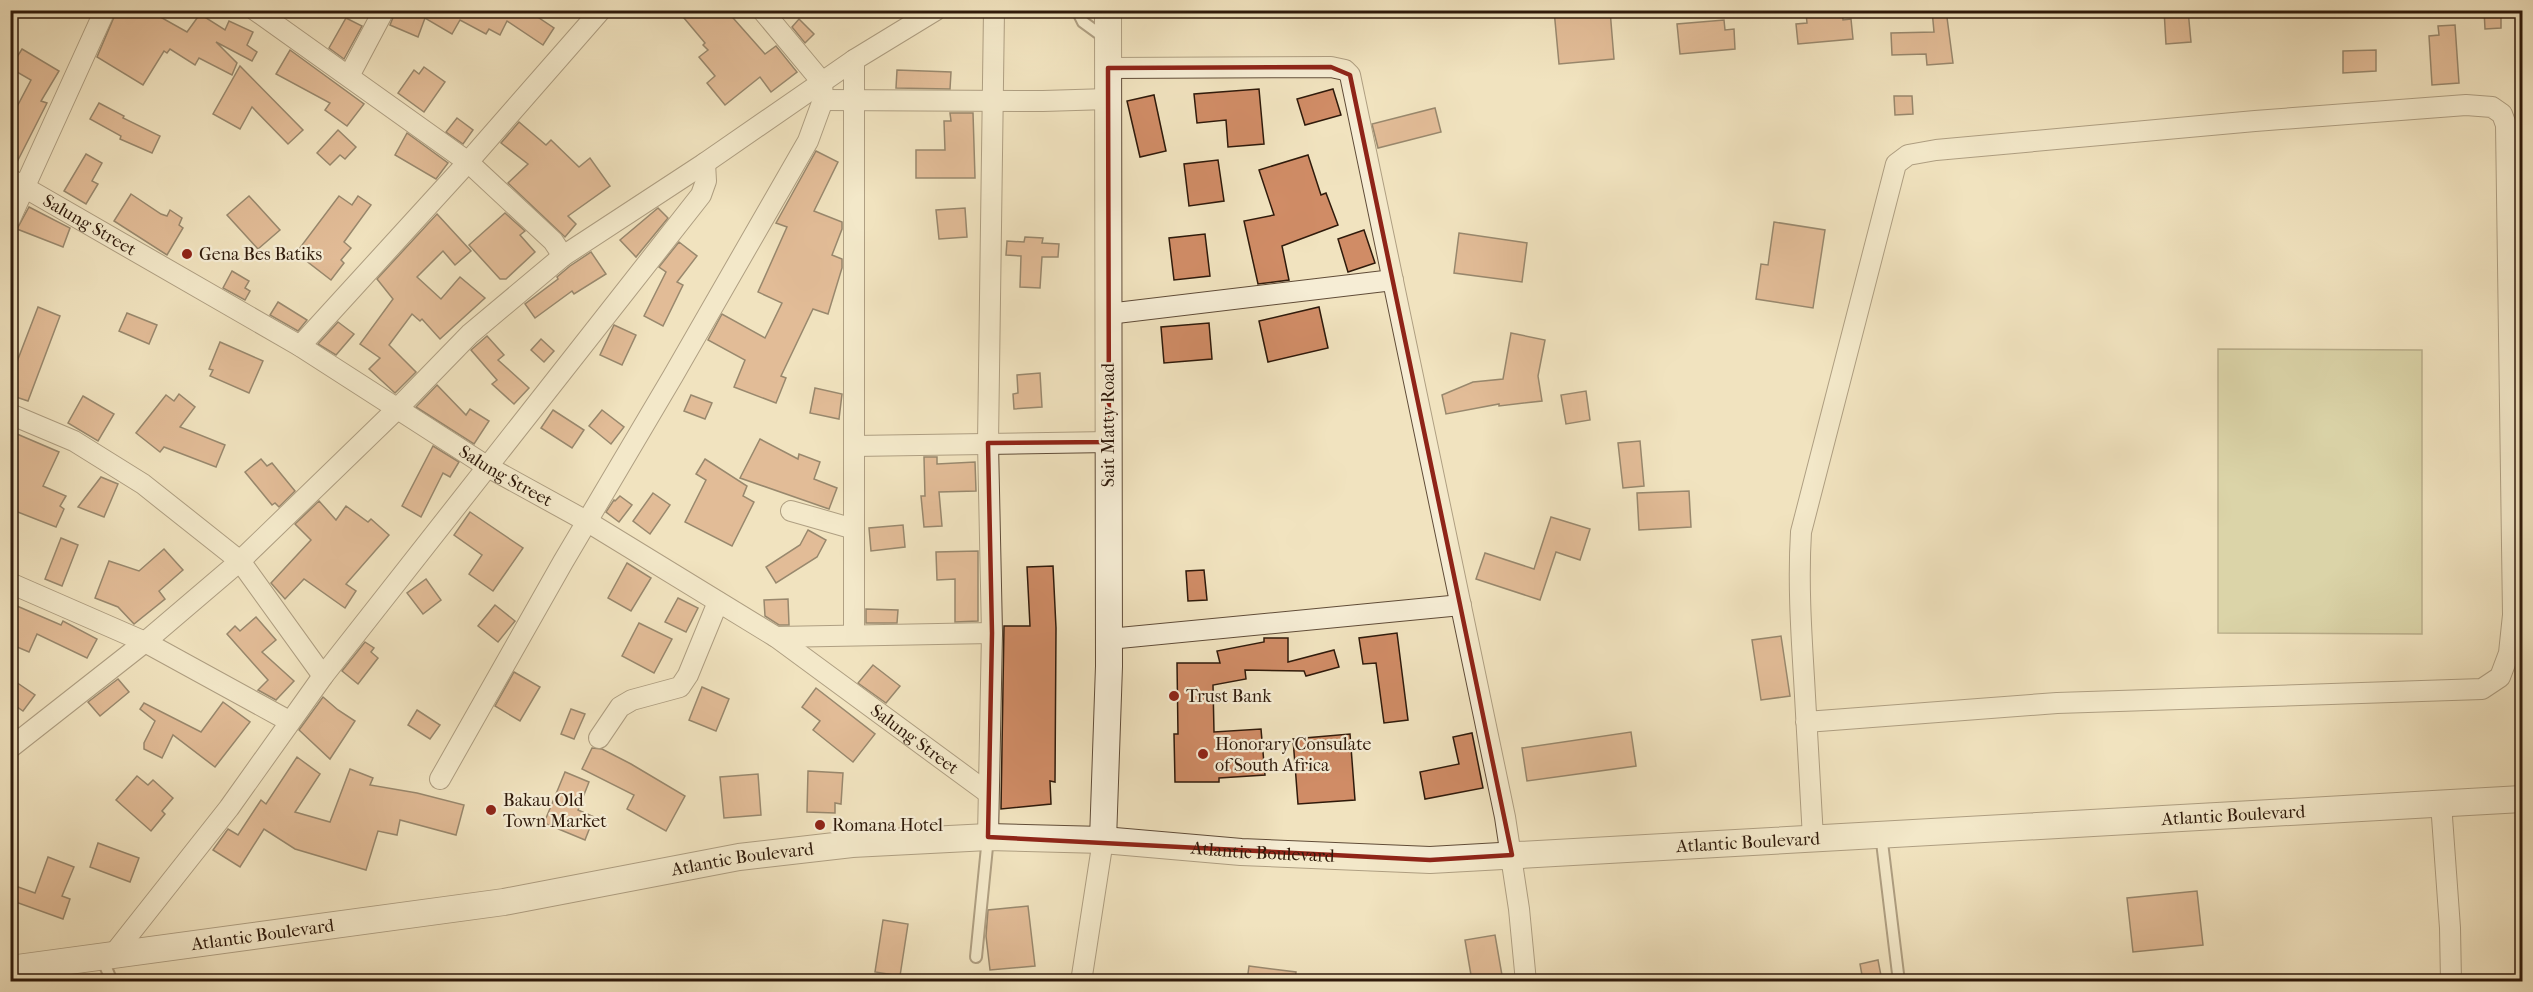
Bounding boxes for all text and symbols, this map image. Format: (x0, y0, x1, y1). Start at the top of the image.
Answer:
street label: Salung Street (39, 190, 141, 260)
place label: Gena Bes Batiks (199, 244, 322, 265)
marker: Gena Bes Batiks (180, 247, 194, 261)
street label: Sait Matty Road (1098, 363, 1119, 487)
street label: Salung Street (455, 441, 557, 511)
place label: Trust Bank (1186, 686, 1272, 707)
marker: Trust Bank (1167, 689, 1181, 703)
street label: Salung Street (867, 700, 963, 779)
place label: Honorary Consulate of South Africa (1215, 734, 1372, 776)
marker: Honorary Consulate of South Africa (1196, 747, 1210, 761)
place label: Bakau Old Town Market (503, 790, 607, 832)
street label: Atlantic Boulevard (2160, 801, 2306, 830)
marker: Bakau Old Town Market (484, 803, 498, 817)
place label: Romana Hotel (832, 815, 943, 836)
marker: Romana Hotel (813, 818, 827, 832)
street label: Atlantic Boulevard (1675, 828, 1821, 857)
street label: Atlantic Boulevard (1189, 837, 1335, 866)
street label: Atlantic Boulevard (669, 838, 815, 880)
street label: Atlantic Boulevard (189, 915, 336, 955)

